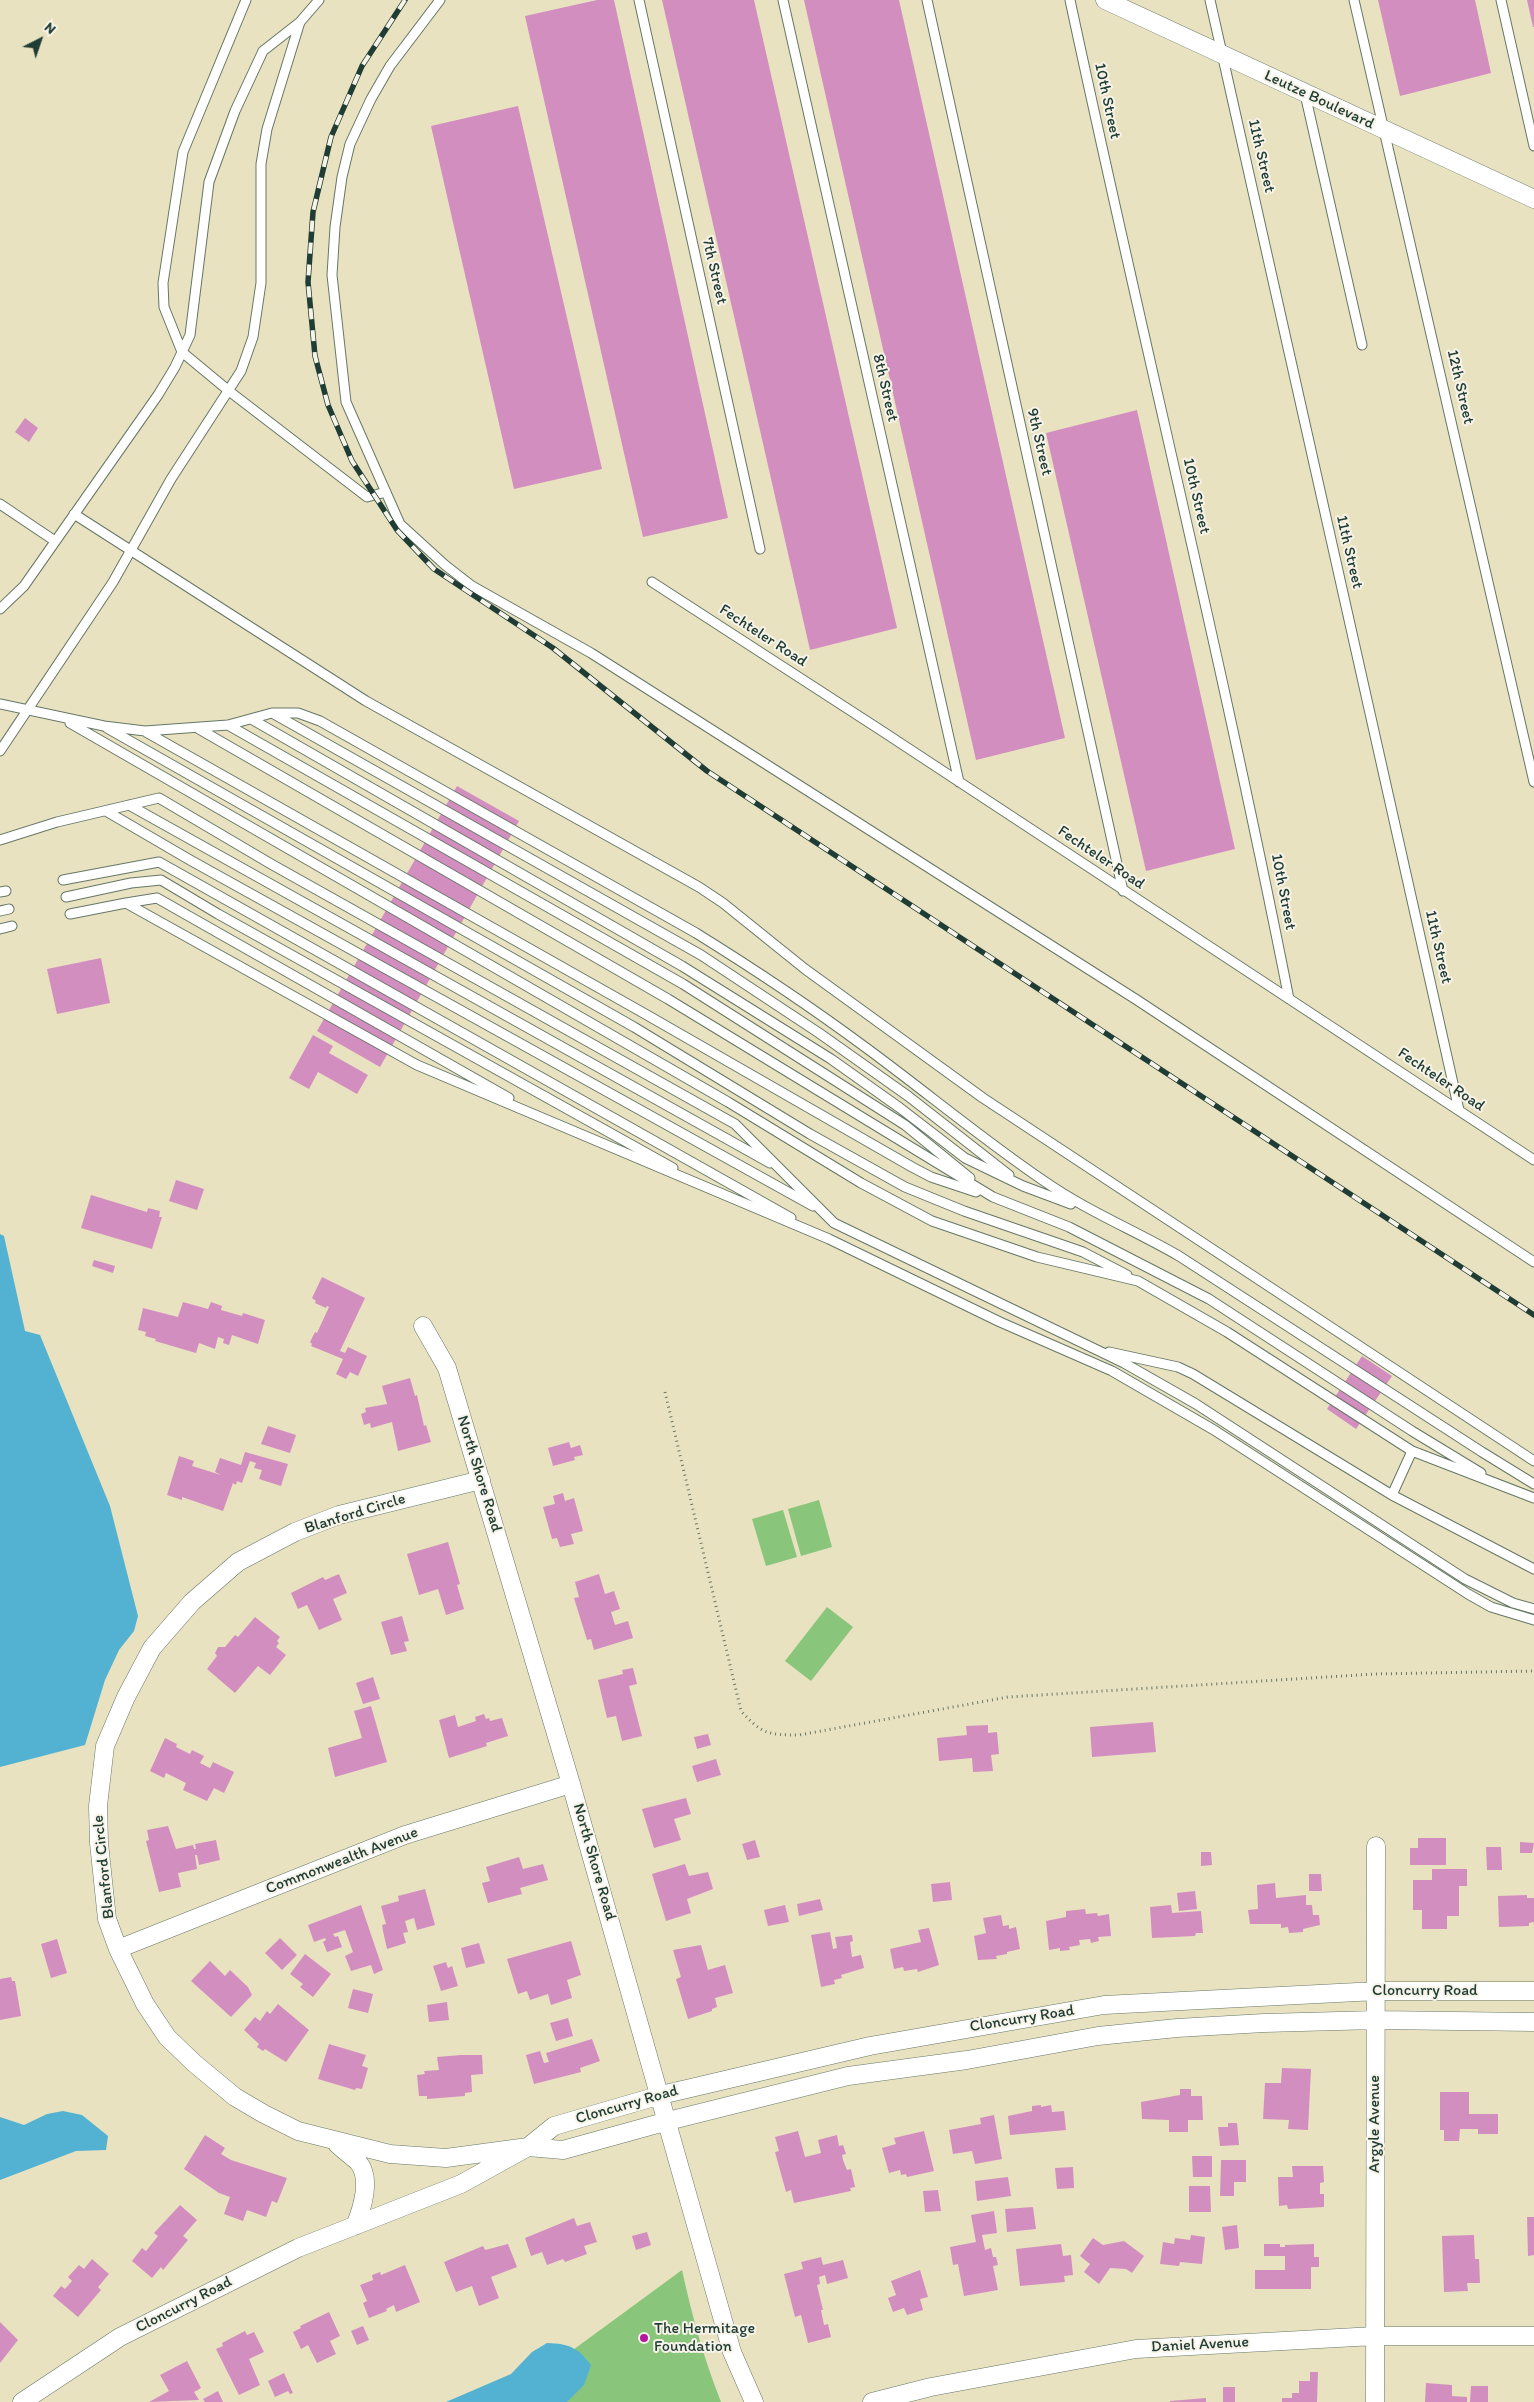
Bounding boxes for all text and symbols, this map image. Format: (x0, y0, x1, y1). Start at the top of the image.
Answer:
north arrow (15, 15, 65, 65)
text: N (41, 19, 59, 38)
street label: 10th Street (1090, 61, 1124, 141)
street label: Leutze Boulevard (1261, 66, 1377, 134)
street label: 11th Street (1243, 117, 1279, 195)
street label: 7th Street (697, 236, 731, 306)
street label: 12th Street (1442, 348, 1478, 426)
street label: 8th Street (868, 352, 902, 424)
street label: 9th Street (1022, 406, 1056, 478)
street label: 10th Street (1178, 456, 1214, 536)
street label: 11th Street (1331, 513, 1367, 591)
street label: Fechteler Road (715, 600, 811, 672)
street label: Fechteler Road (1054, 822, 1148, 894)
street label: 10th Street (1266, 852, 1300, 932)
street label: 11th Street (1420, 908, 1456, 986)
street label: Fechteler Road (1394, 1044, 1488, 1116)
street label: North Shore Road (452, 1413, 506, 1535)
street label: Blanford Circle (302, 1490, 408, 1538)
street label: North Shore Road (568, 1801, 620, 1923)
street label: Blanford Circle (89, 1814, 119, 1920)
street label: Commonwealth Avenue (263, 1823, 421, 1899)
street label: Cloncurry Road (1372, 1981, 1478, 2001)
street label: Cloncurry Road (968, 2001, 1076, 2037)
street label: Argyle Avenue (1365, 2075, 1385, 2173)
street label: Cloncurry Road (574, 2081, 680, 2129)
street label: Cloncurry Road (133, 2272, 235, 2338)
place label: The Hermitage Foundation (654, 2319, 755, 2357)
marker: The Hermitage Foundation (638, 2332, 650, 2344)
street label: Daniel Avenue (1151, 2333, 1249, 2357)

